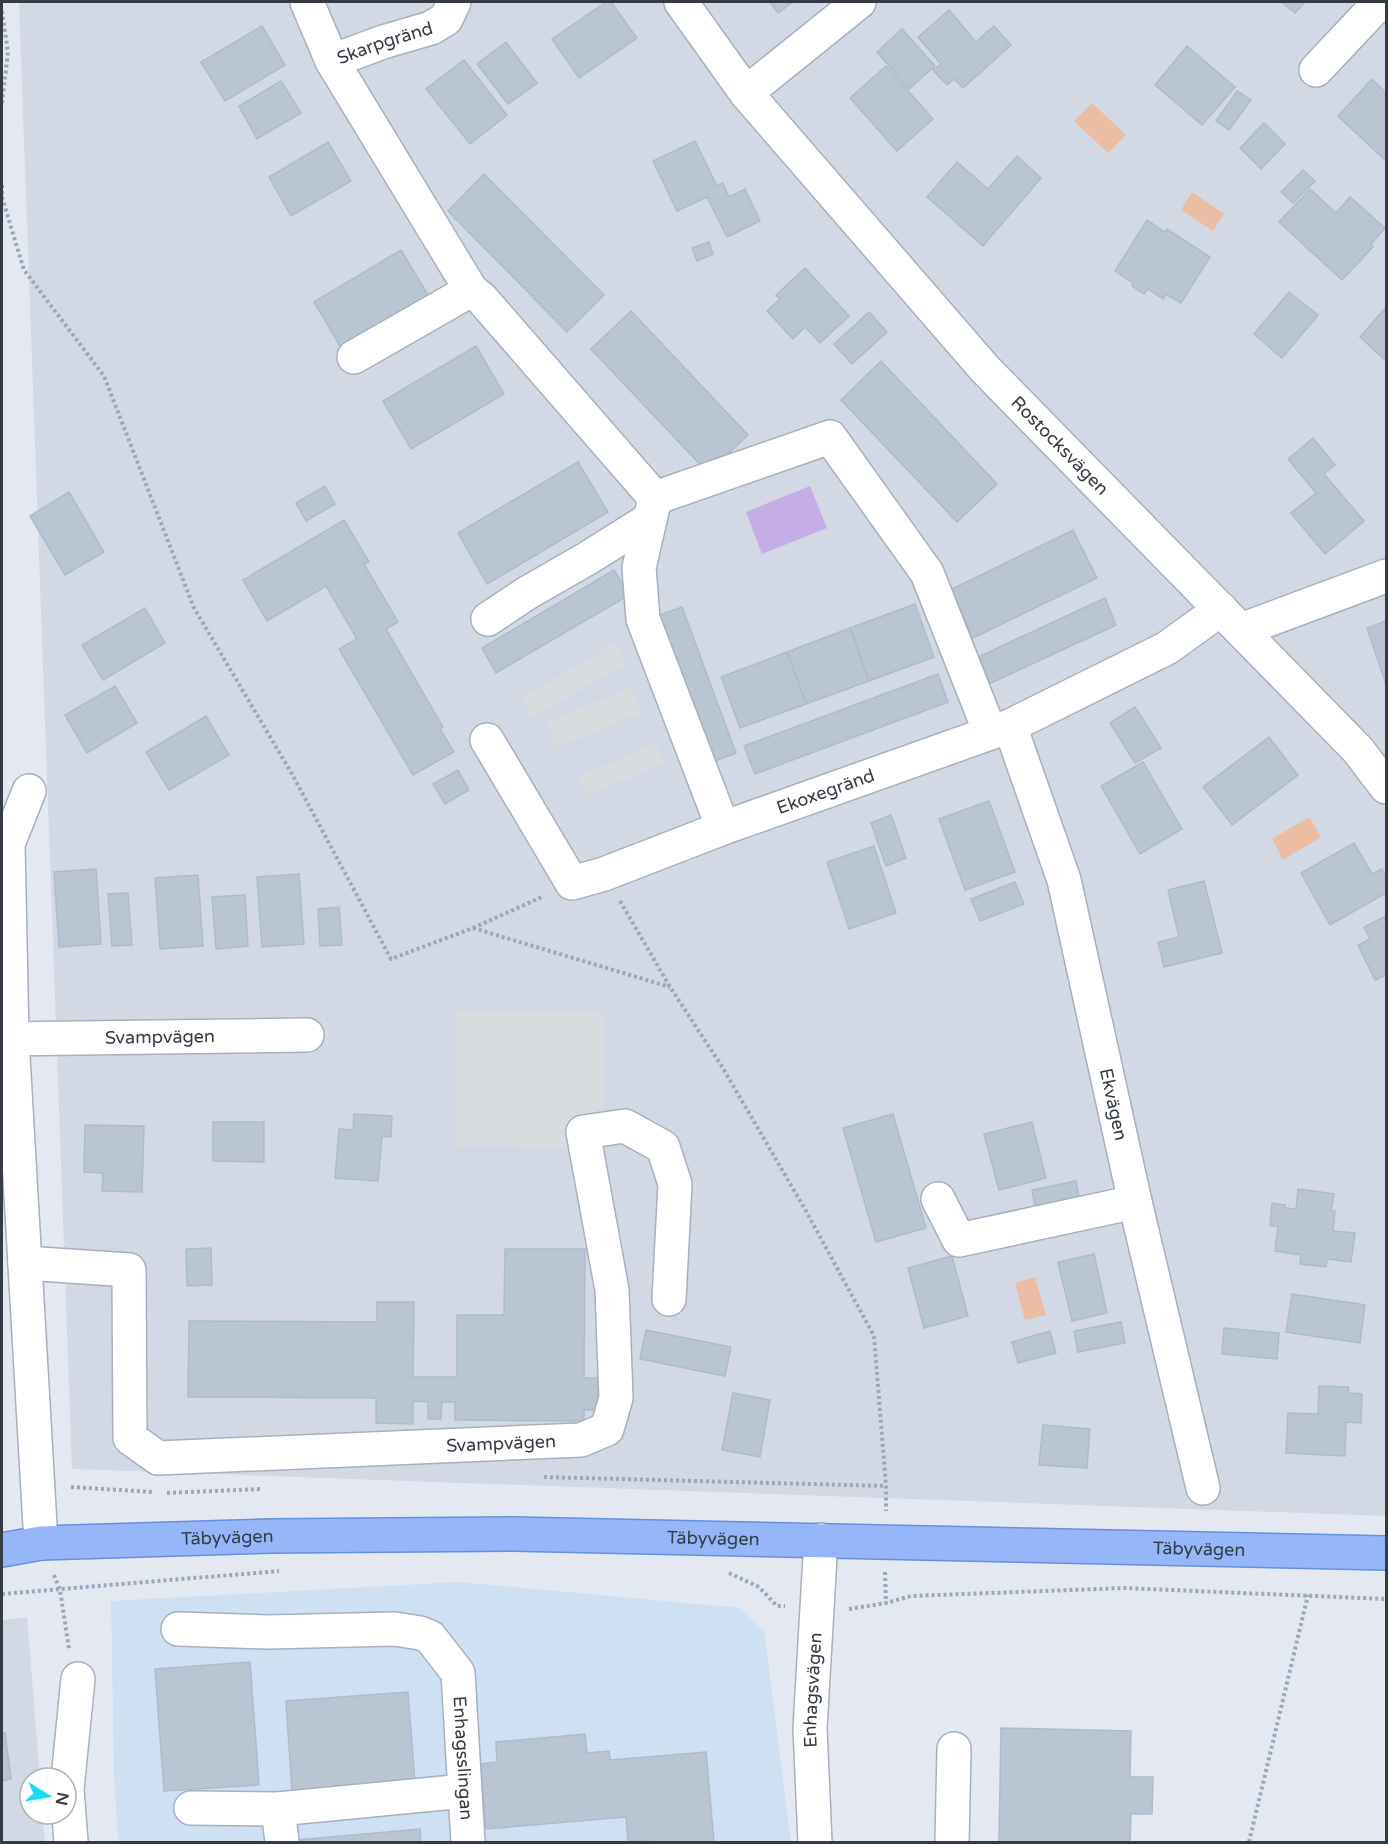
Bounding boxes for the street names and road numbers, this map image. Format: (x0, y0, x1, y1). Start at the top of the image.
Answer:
street label: Skarpgränd (334, 17, 435, 69)
street label: Rostocksvägen (1007, 391, 1113, 500)
street label: Ekoxegränd (774, 764, 877, 819)
street label: Svampvägen (105, 1025, 215, 1049)
street label: Ekvägen (1095, 1066, 1132, 1143)
street label: Svampvägen (446, 1430, 556, 1457)
street label: Täbyvägen (181, 1525, 274, 1550)
street label: Täbyvägen (667, 1526, 760, 1550)
street label: Täbyvägen (1153, 1537, 1246, 1561)
street label: Enhagsvägen (799, 1632, 827, 1748)
street label: Enhagsslingan (448, 1695, 478, 1821)

